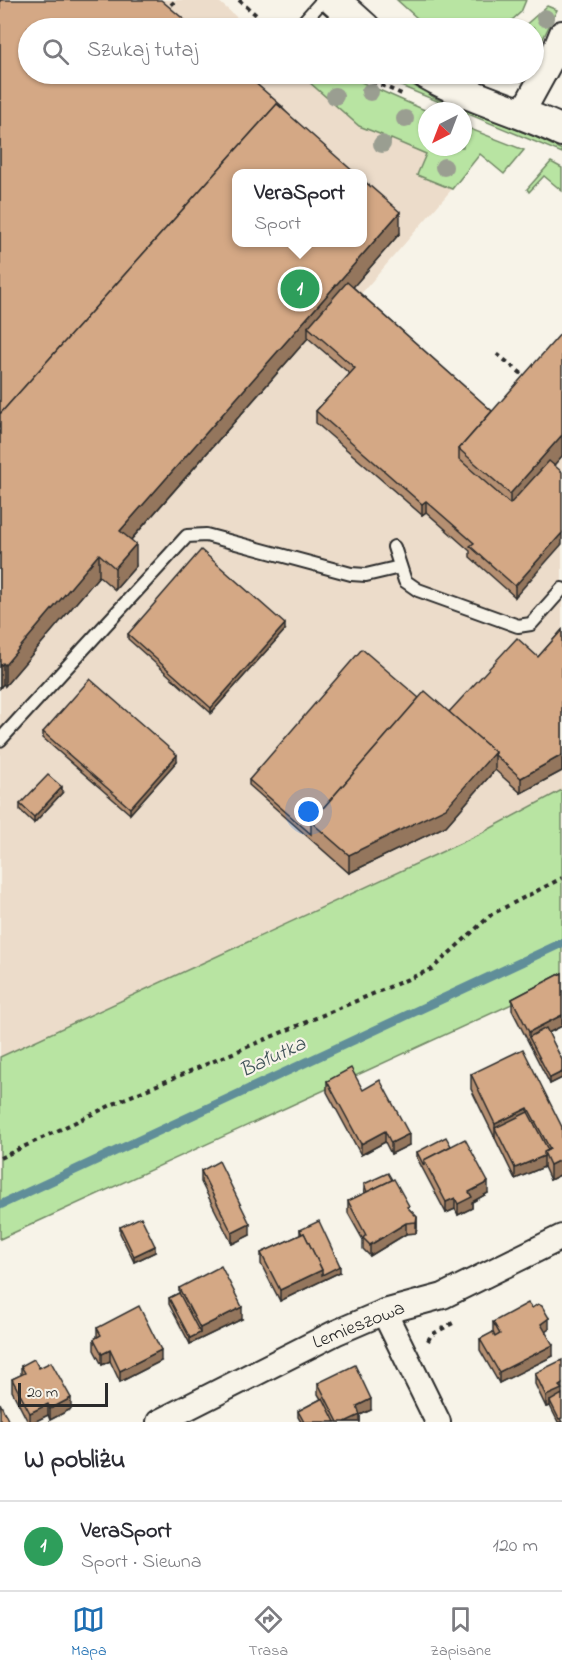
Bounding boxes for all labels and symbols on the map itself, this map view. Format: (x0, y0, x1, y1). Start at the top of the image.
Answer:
north arrow (418, 102, 472, 156)
pin: 1 (280, 266, 320, 312)
your location (294, 797, 323, 826)
water label: Bałutka (235, 1029, 312, 1086)
street label: Lemieszowa (308, 1294, 410, 1358)
scale bar (18, 1380, 108, 1408)

